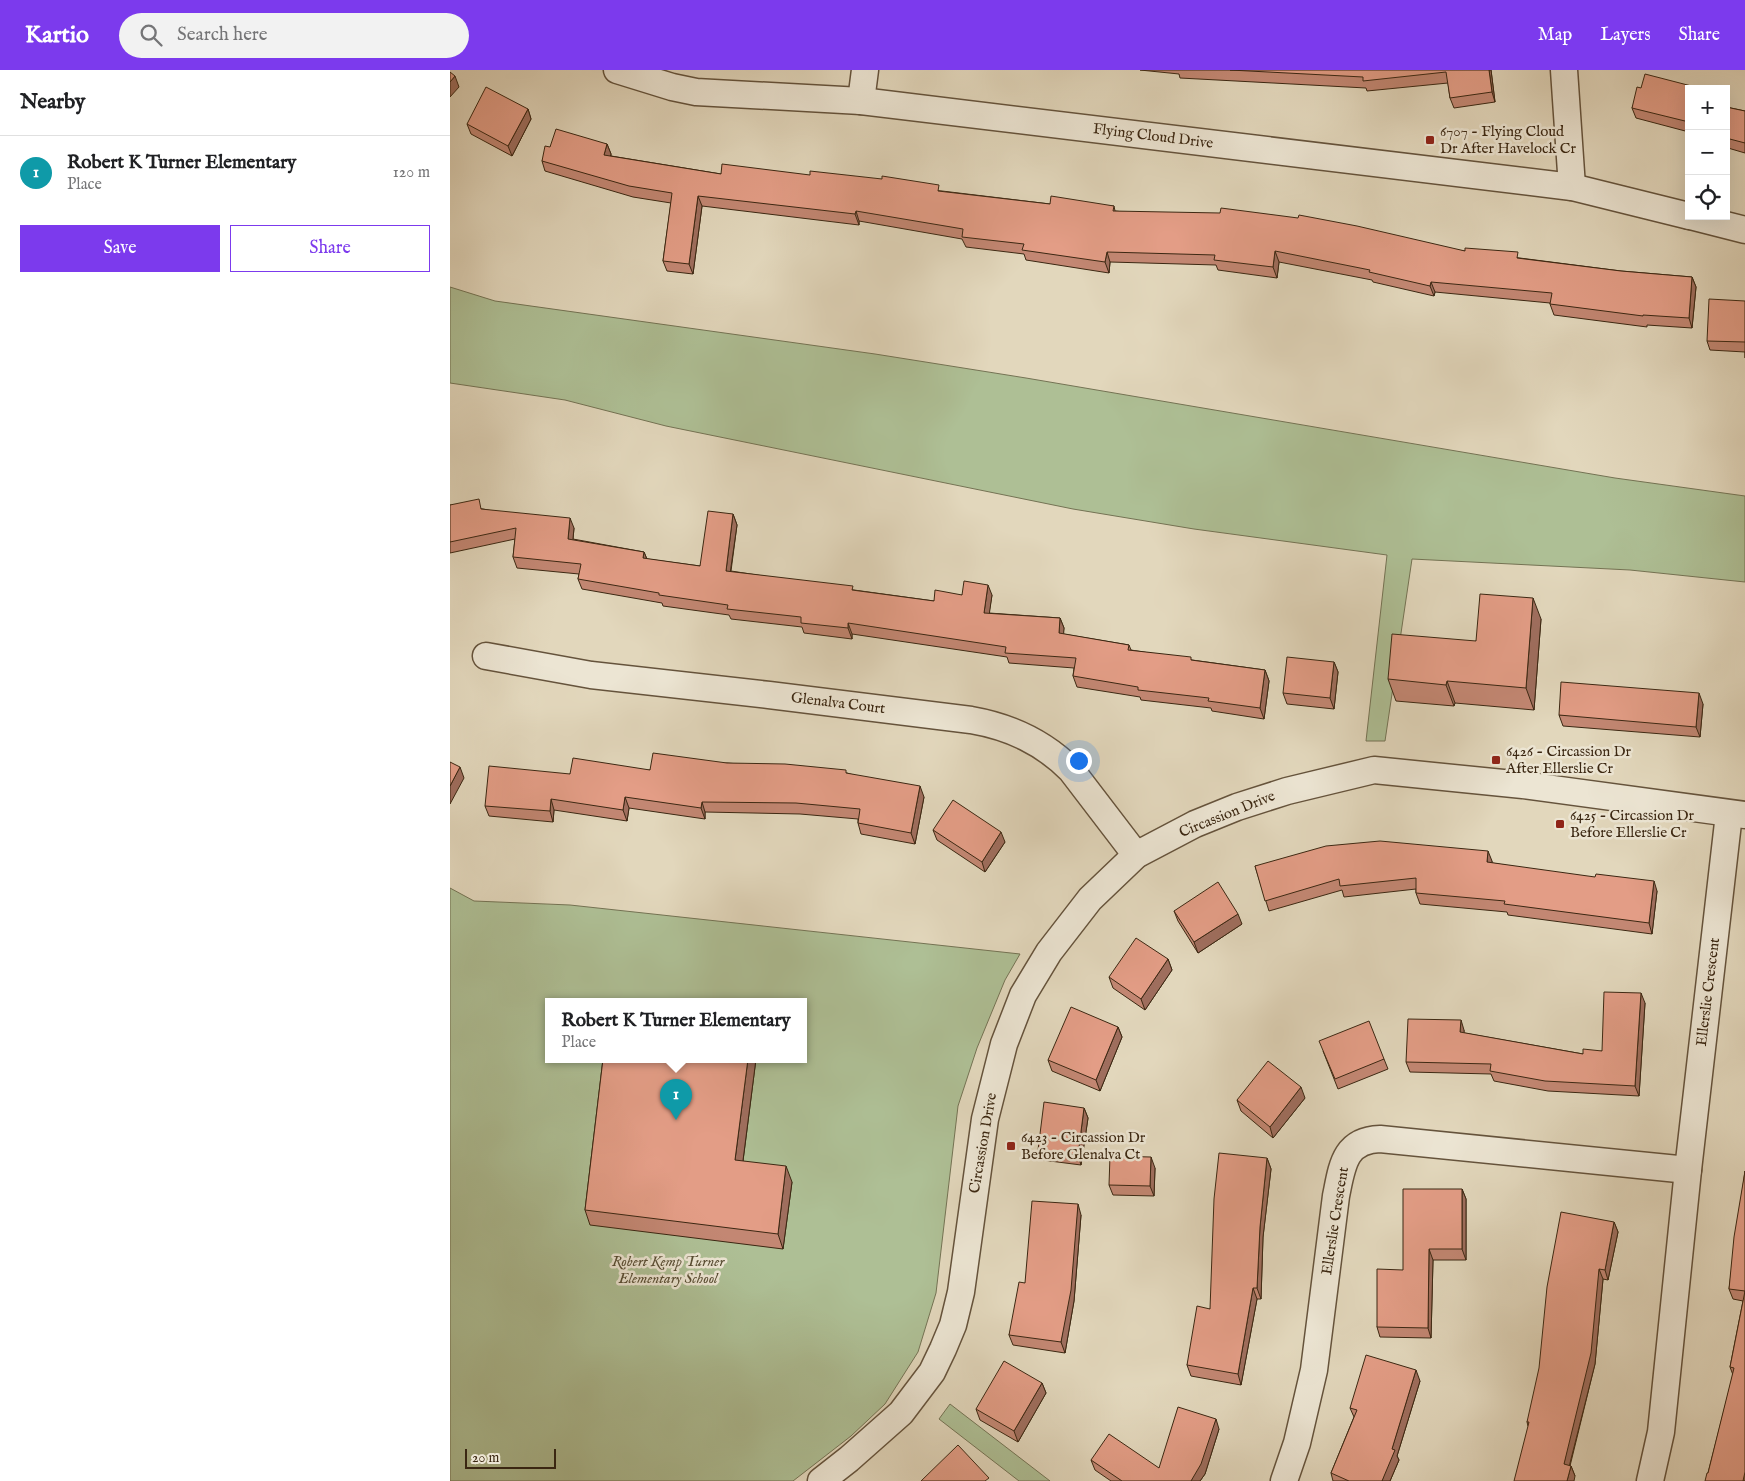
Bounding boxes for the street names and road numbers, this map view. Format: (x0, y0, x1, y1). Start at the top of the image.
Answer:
street label: Flying Cloud Drive (1092, 119, 1214, 153)
street label: Glenalva Court (790, 688, 886, 718)
street label: Circassion Drive (1176, 786, 1278, 842)
street label: Ellerslie Crescent (1692, 937, 1724, 1047)
street label: Circassion Drive (965, 1091, 1001, 1195)
street label: Ellerslie Crescent (1317, 1166, 1353, 1276)

